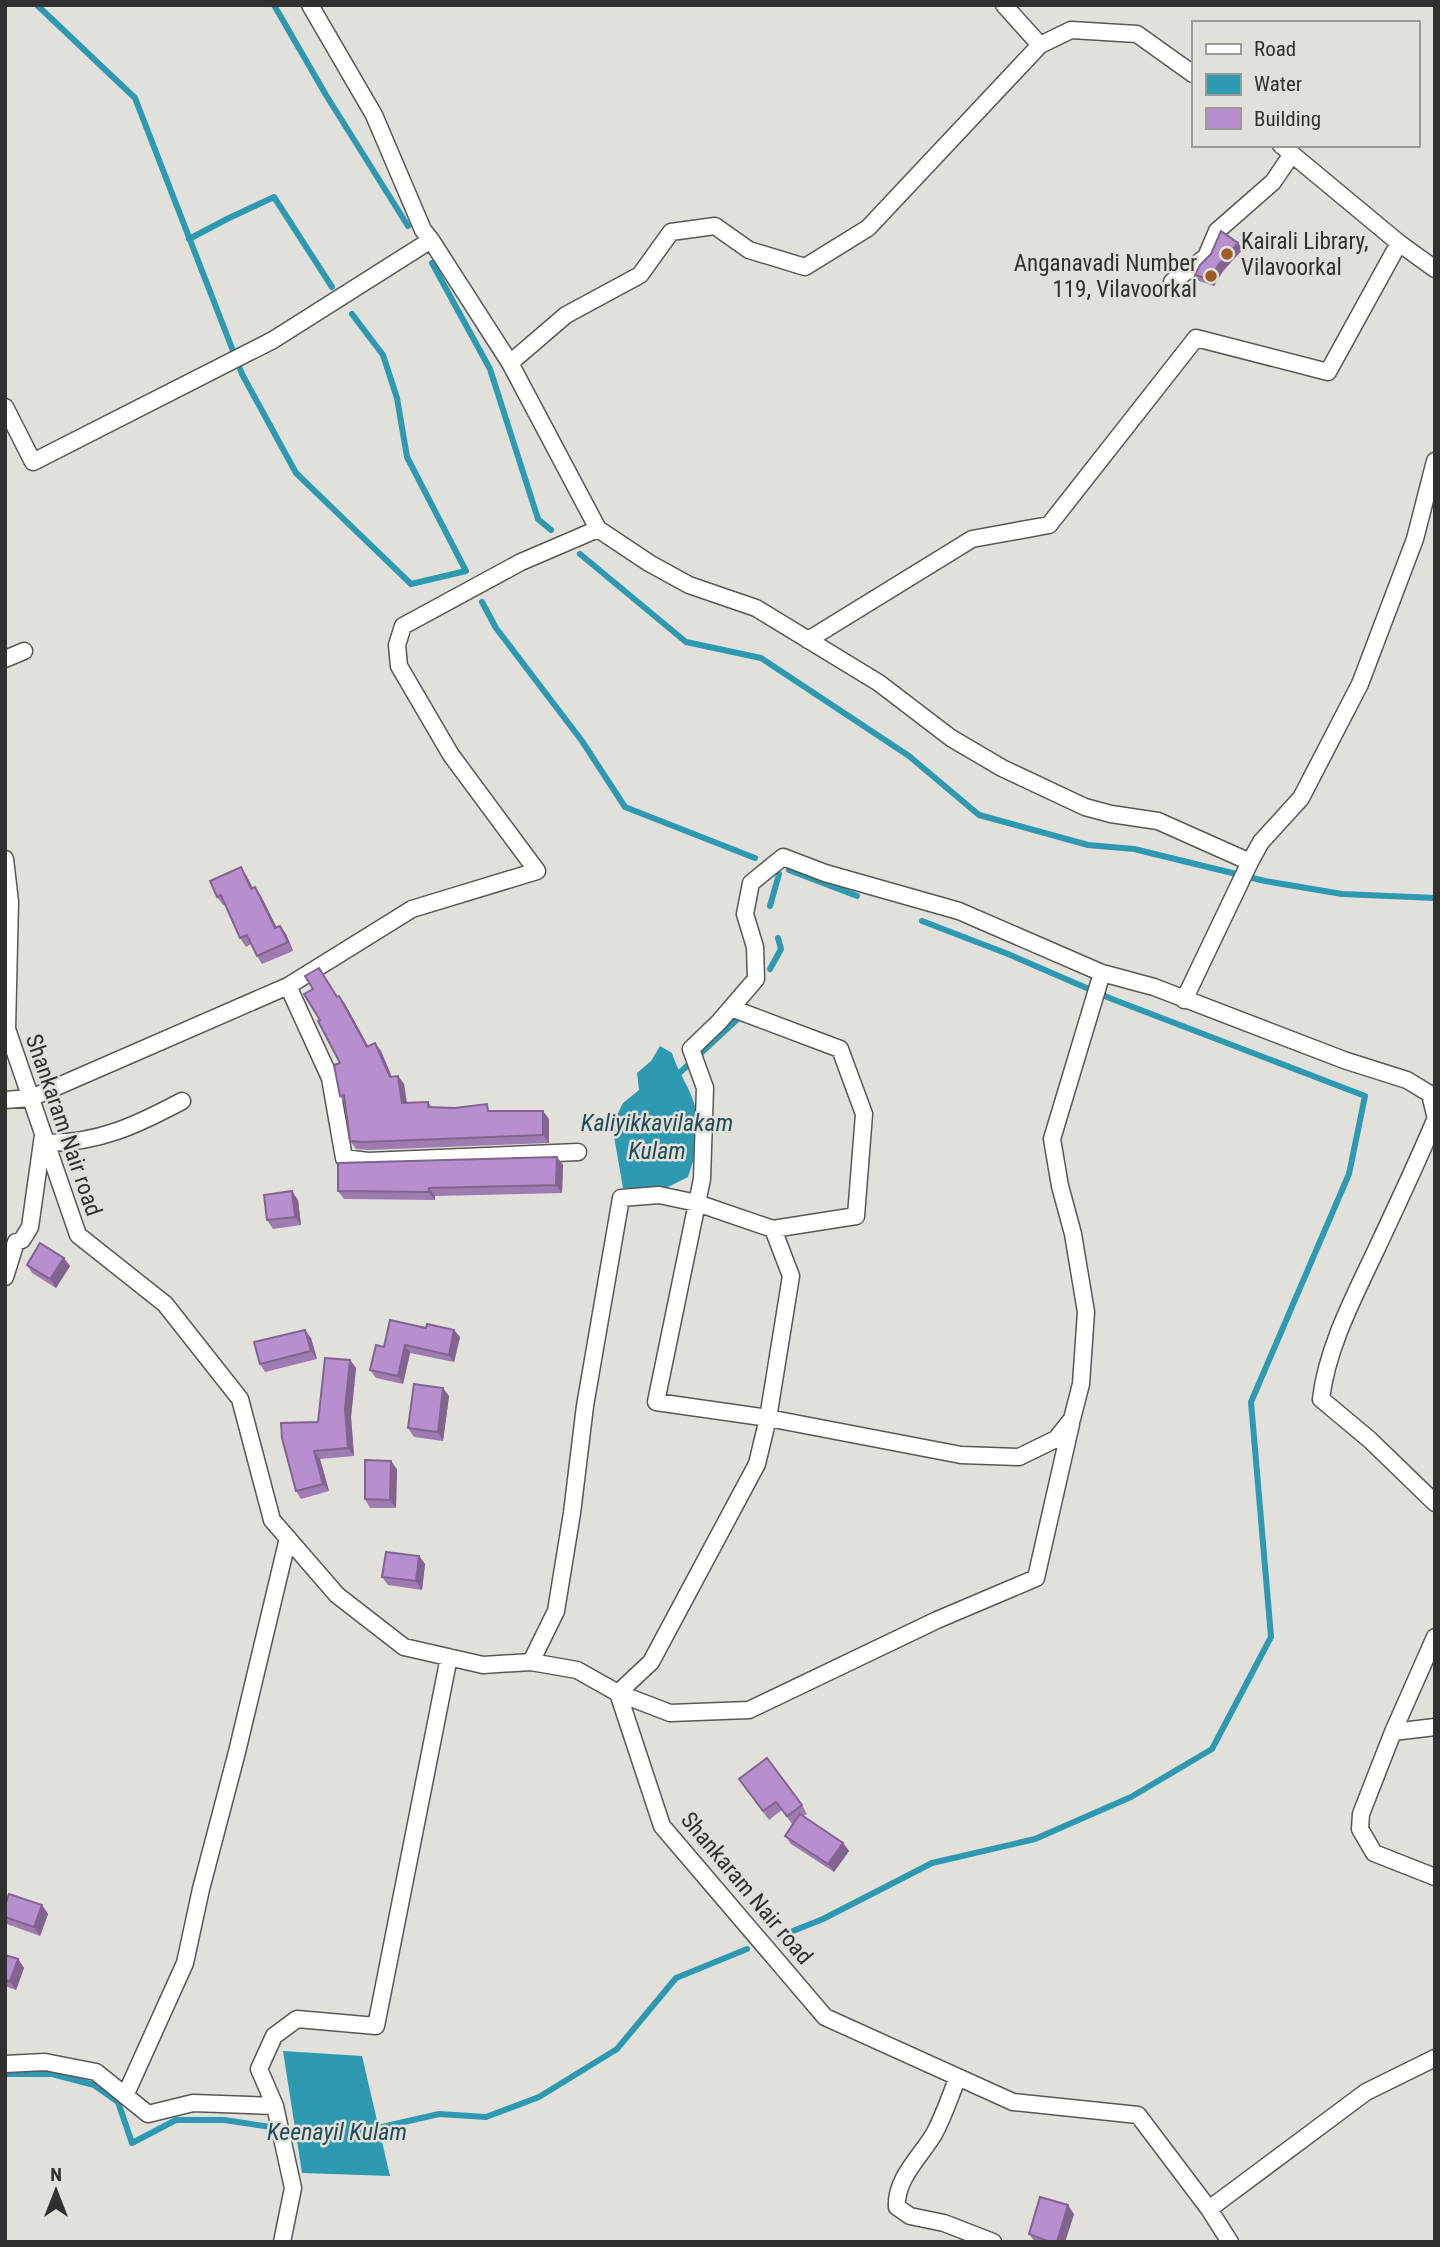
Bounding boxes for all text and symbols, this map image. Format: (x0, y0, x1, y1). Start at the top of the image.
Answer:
legend (1192, 21, 1419, 147)
text: Road (1254, 37, 1296, 61)
text: Water (1254, 72, 1302, 96)
text: Building (1254, 107, 1321, 131)
place label: Kairali Library, Vilavoorkal (1241, 228, 1369, 281)
marker: Kairali Library, Vilavoorkal (1219, 246, 1235, 262)
place label: Anganavadi Number 119, Vilavoorkal (1014, 250, 1197, 303)
marker: Anganavadi Number 119, Vilavoorkal (1203, 268, 1219, 284)
street label: Shankaram Nair road (20, 1031, 107, 1220)
water label: Kaliyikkavilakam Kulam (581, 1109, 733, 1165)
street label: Shankaram Nair road (675, 1807, 818, 1970)
water label: Keenayil Kulam (267, 2118, 407, 2146)
north arrow (21, 2156, 91, 2226)
text: N (50, 2163, 62, 2186)

